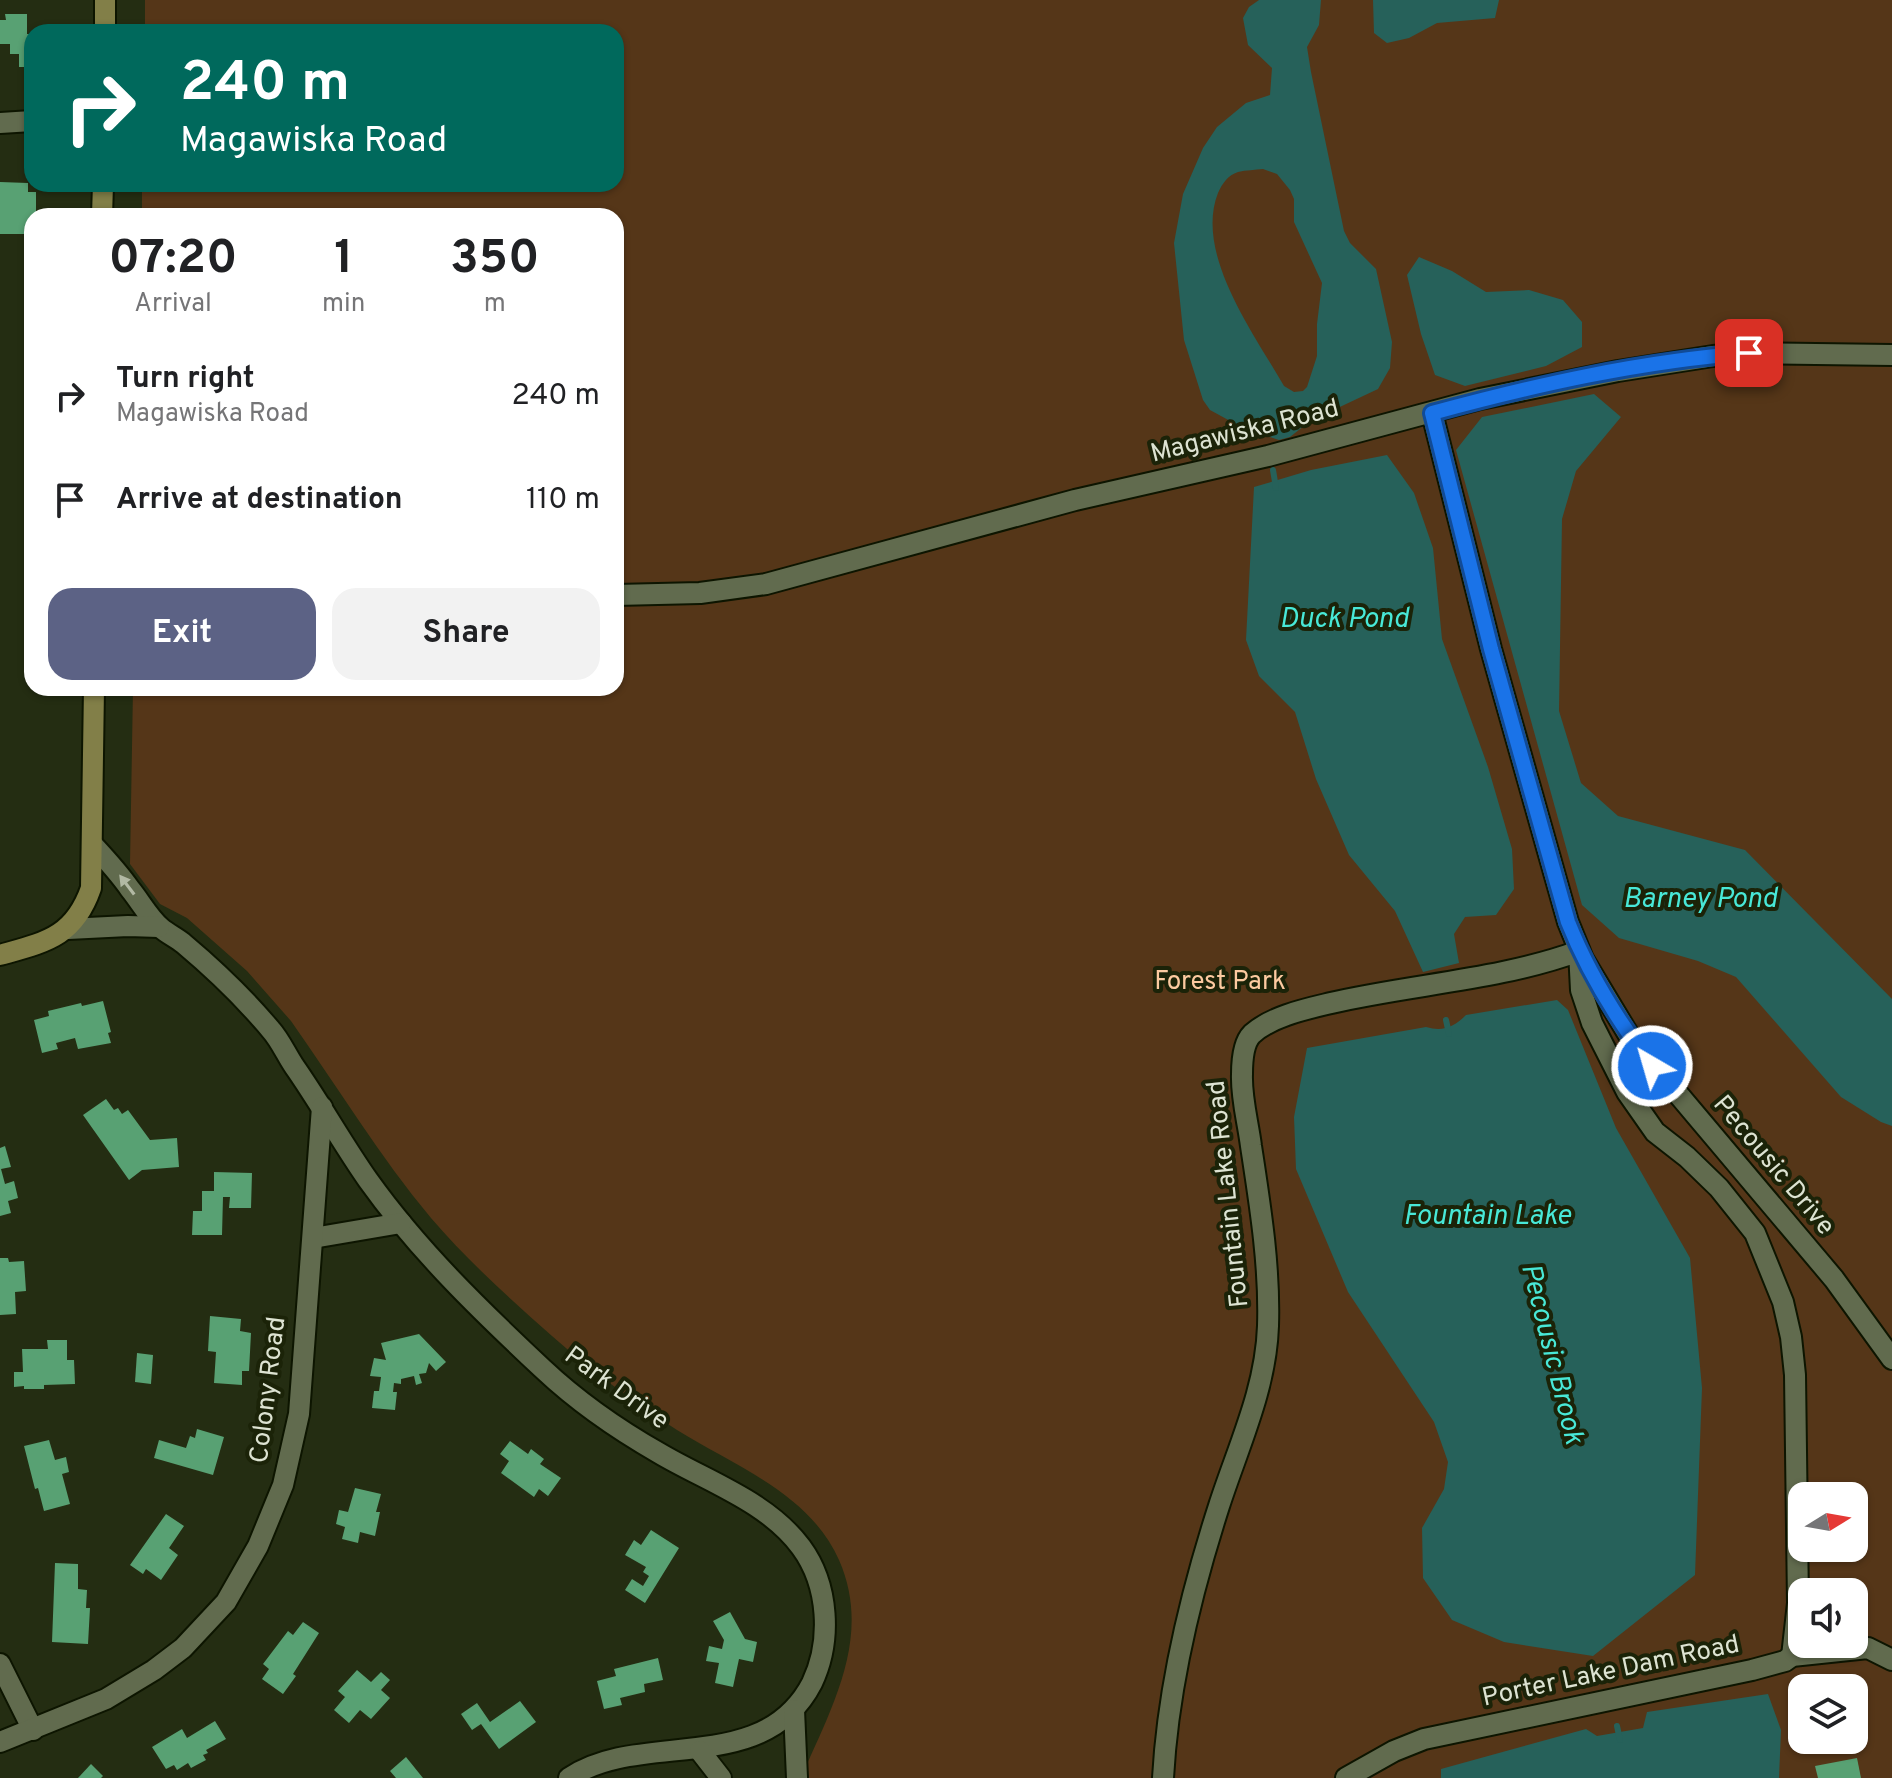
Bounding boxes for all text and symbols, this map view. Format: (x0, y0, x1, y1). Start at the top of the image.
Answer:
text: 240 m (180, 50, 350, 120)
icon: right (48, 56, 152, 160)
text: Magawiska Road (180, 119, 447, 165)
text: 07:20 (109, 230, 238, 290)
text: 1 (334, 230, 353, 290)
text: 350 (450, 230, 539, 290)
text: Arrival (134, 288, 212, 321)
text: min (322, 288, 365, 321)
text: m (484, 288, 506, 321)
pin (1715, 319, 1783, 387)
icon: arrive (1727, 331, 1771, 375)
text: Turn right (116, 361, 254, 398)
icon: right (48, 374, 92, 418)
text: 240 m (512, 378, 600, 415)
street label: Magawiska Road (1147, 393, 1343, 471)
text: Magawiska Road (116, 398, 309, 431)
icon: arrive (48, 478, 92, 522)
text: Arrive at destination (116, 482, 402, 519)
text: 110 m (526, 482, 600, 519)
button: Exit (48, 588, 316, 680)
button: Share (332, 588, 600, 680)
water label: Duck Pond (1280, 602, 1410, 638)
one-way arrow (120, 875, 136, 895)
water label: Barney Pond (1623, 882, 1779, 918)
park label: Forest Park (1154, 966, 1286, 999)
position arrow (1610, 1024, 1694, 1108)
street label: Fountain Lake Road (1201, 1079, 1257, 1309)
street label: Pecousic Drive (1705, 1089, 1841, 1243)
water label: Fountain Lake (1403, 1199, 1571, 1235)
water label: Pecousic Brook (1511, 1260, 1591, 1449)
street label: Colony Road (244, 1315, 294, 1465)
street label: Park Drive (557, 1340, 675, 1438)
north arrow (1788, 1482, 1868, 1562)
map controls (1788, 1482, 1868, 1754)
button: sound (1788, 1578, 1868, 1658)
street label: Porter Lake Dam Road (1479, 1629, 1743, 1715)
button: layers (1788, 1674, 1868, 1754)

